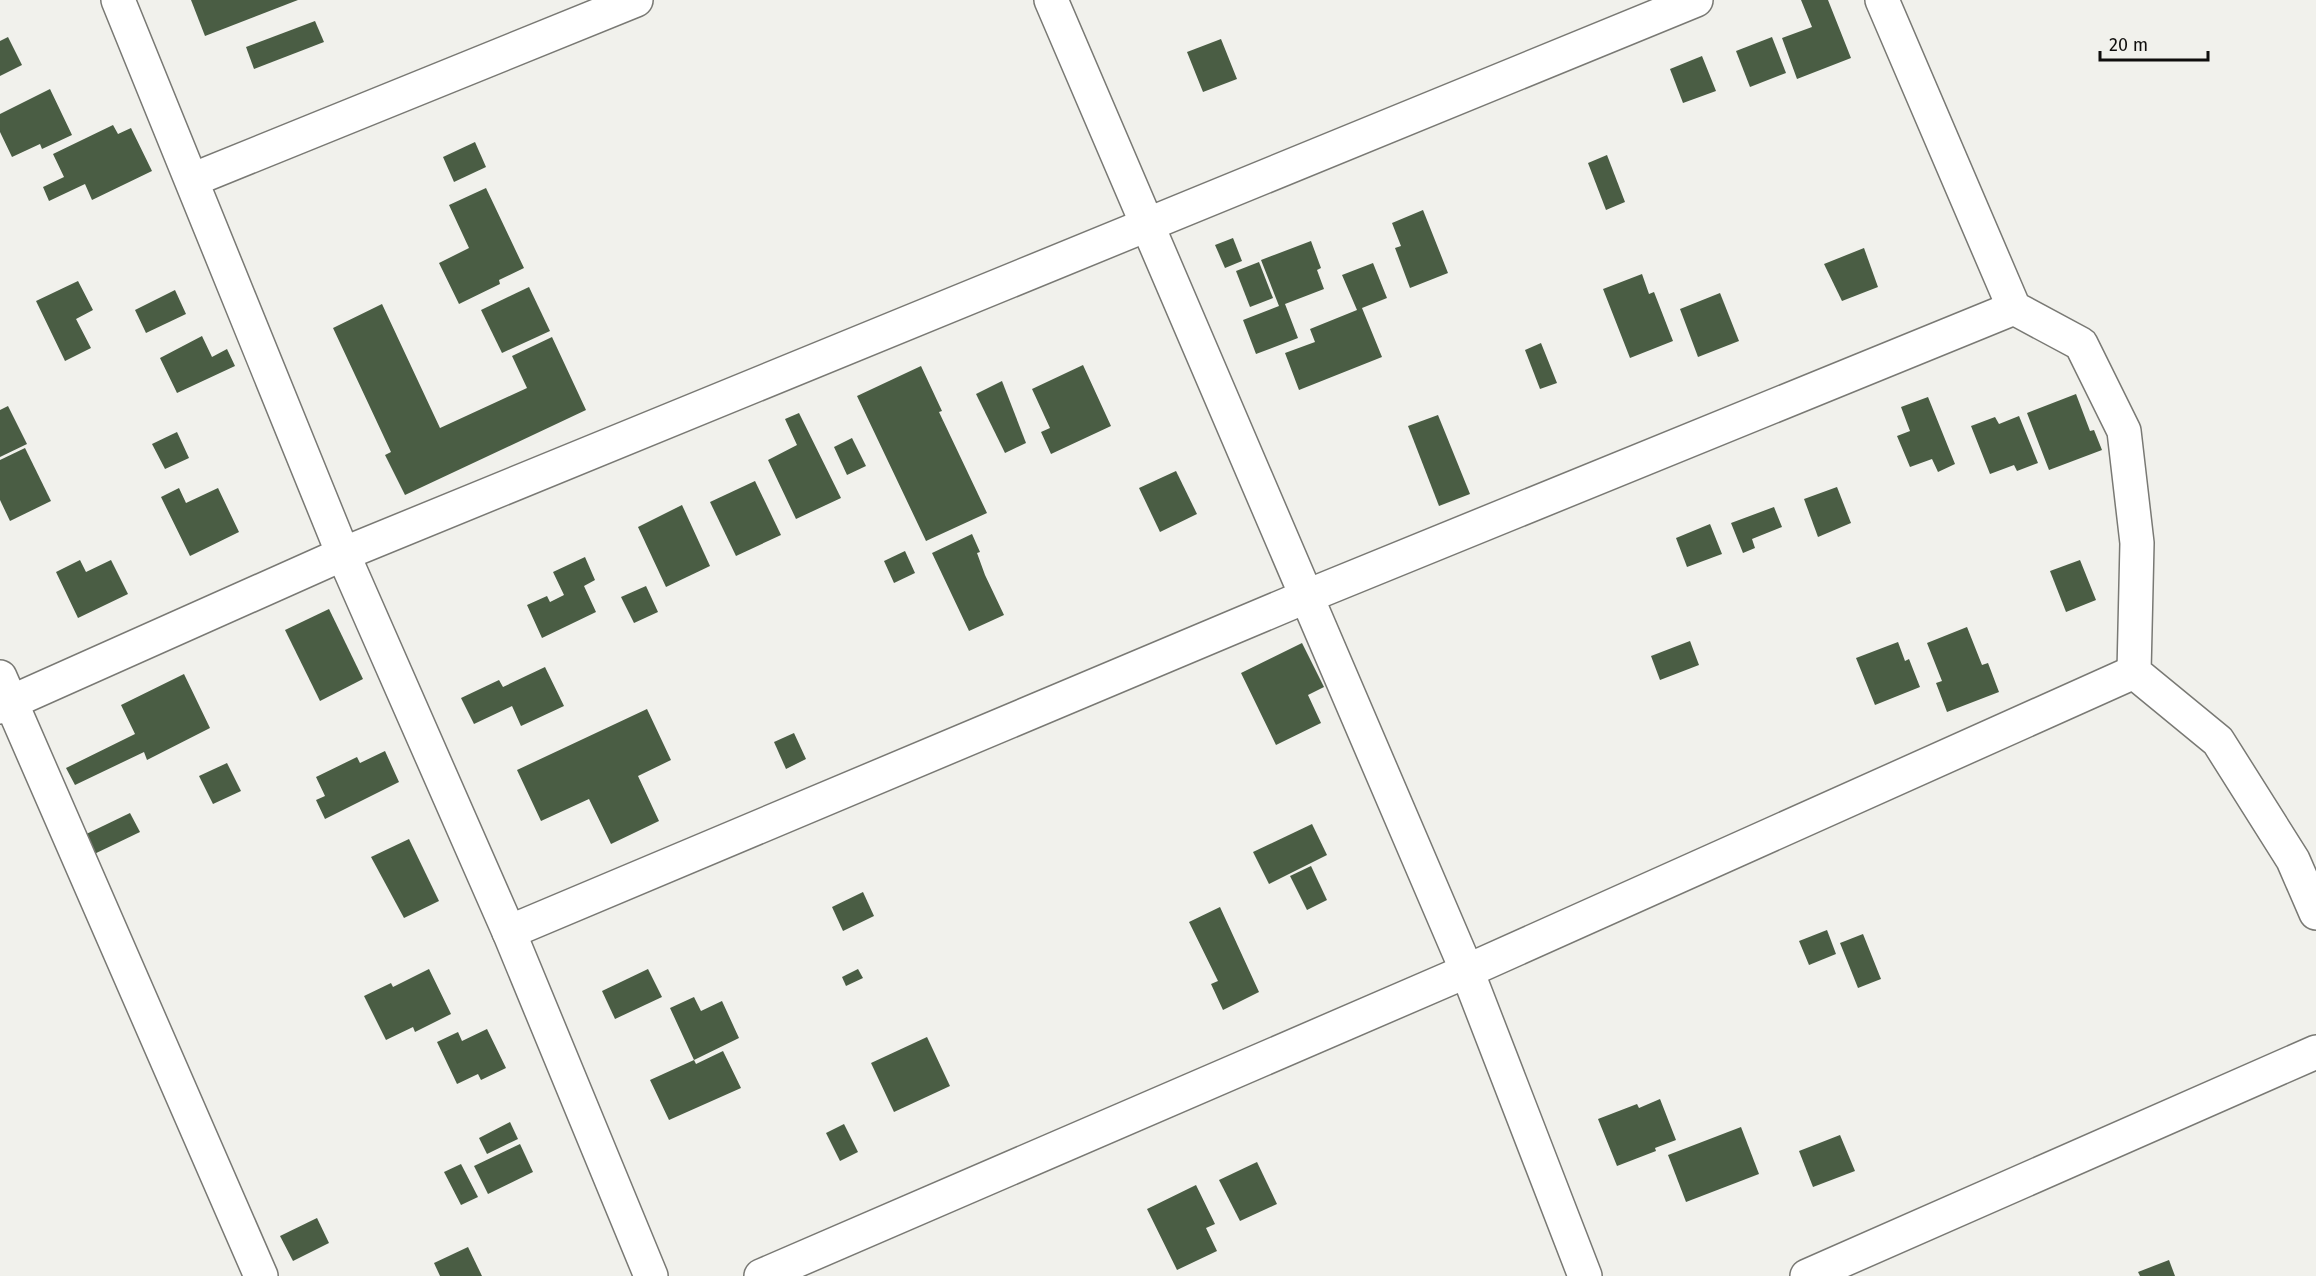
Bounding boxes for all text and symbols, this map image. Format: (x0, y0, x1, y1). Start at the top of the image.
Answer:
scale bar (2100, 24, 2208, 62)
text: 20 m (2109, 34, 2148, 56)

